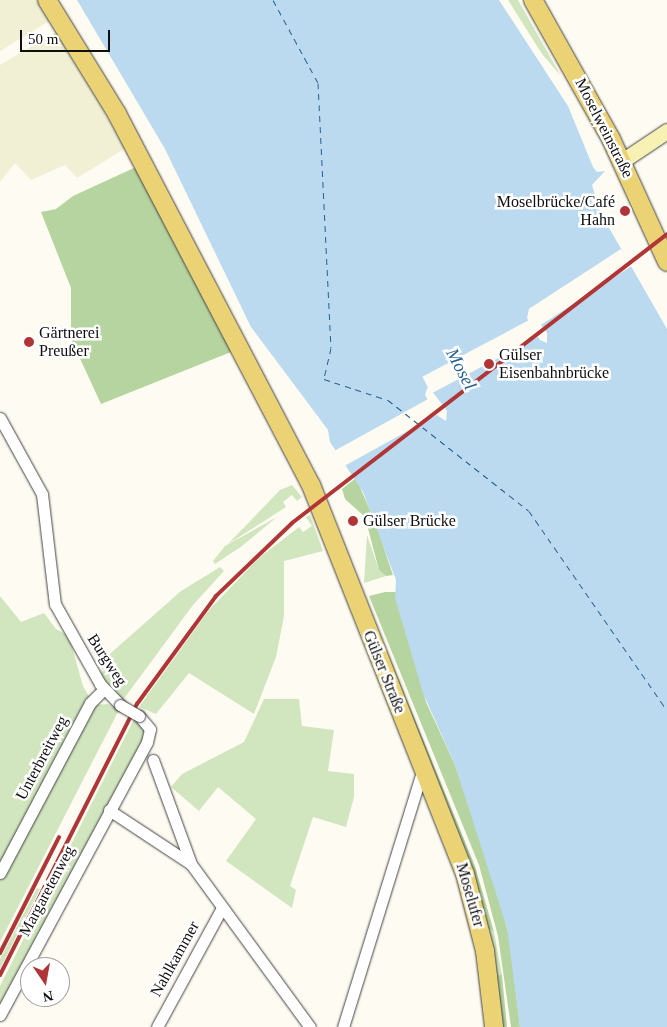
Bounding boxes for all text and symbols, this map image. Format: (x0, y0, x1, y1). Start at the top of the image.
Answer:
scale bar (22, 20, 112, 52)
text: 50 m (28, 31, 58, 47)
street label: Moselweinstraße (571, 75, 637, 181)
place label: Moselbrücke/Café Hahn (497, 192, 615, 230)
marker: Moselbrücke/Café Hahn (619, 205, 631, 217)
place label: Gärtnerei Preußer (39, 323, 99, 361)
marker: Gärtnerei Preußer (23, 336, 35, 348)
water label: Mosel (441, 345, 481, 393)
place label: Gülser Eisenbahnbrücke (499, 345, 609, 383)
marker: Gülser Eisenbahnbrücke (483, 358, 495, 370)
place label: Gülser Brücke (363, 511, 456, 531)
marker: Gülser Brücke (347, 515, 359, 527)
street label: Gülser Straße (359, 628, 409, 716)
street label: Burgweg (83, 630, 131, 690)
street label: Unterbreitweg (12, 713, 72, 803)
street label: Margaretenweg (15, 842, 79, 940)
street label: Moselufer (452, 861, 488, 929)
street label: Nahlkammer (146, 918, 204, 1000)
north arrow (20, 957, 70, 1007)
text: N (42, 988, 55, 1005)

